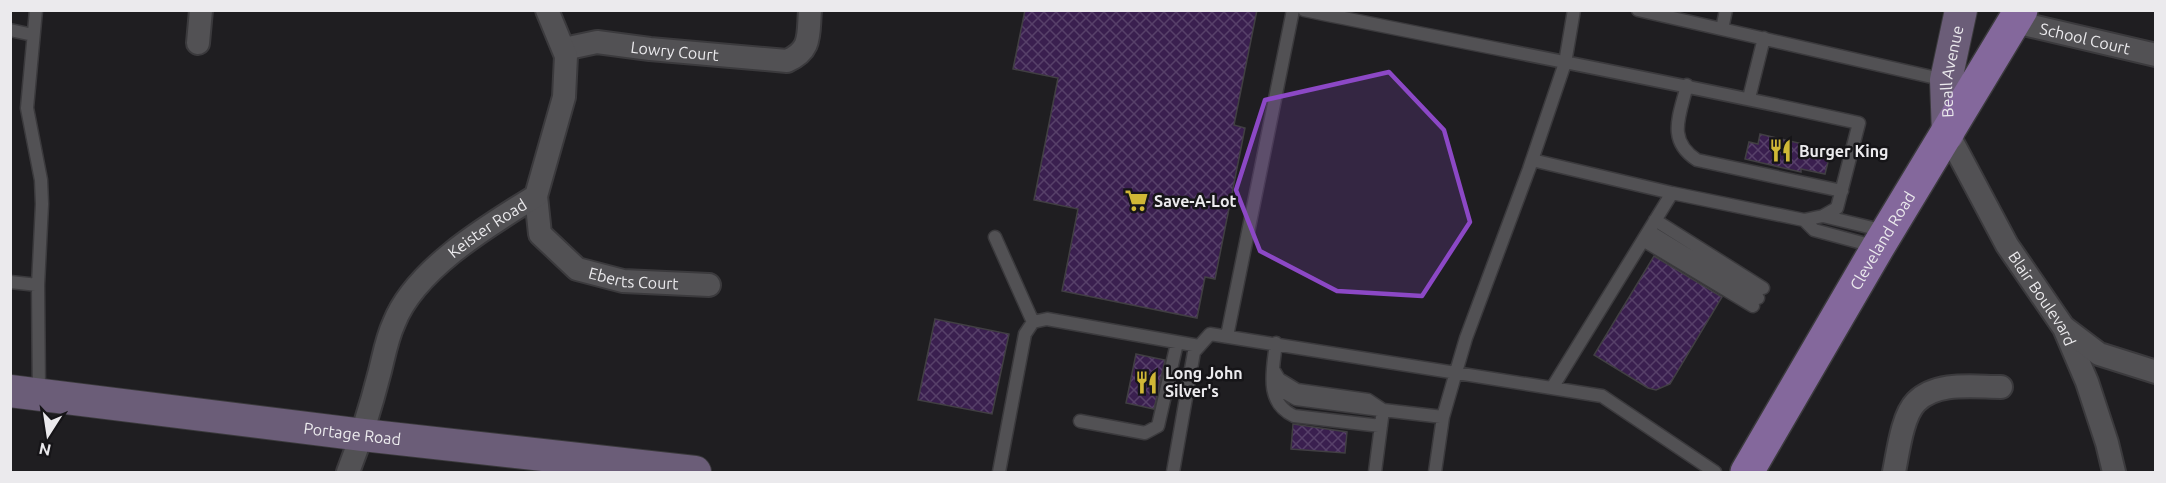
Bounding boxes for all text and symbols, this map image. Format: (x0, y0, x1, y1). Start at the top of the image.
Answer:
street label: School Court (2038, 19, 2133, 58)
street label: Beall Avenue (1937, 24, 1966, 118)
street label: Lowry Court (630, 38, 720, 64)
restaurant icon: Burger King (1768, 138, 1794, 164)
place label: Burger King (1799, 142, 1889, 160)
supermarket icon: Save-A-Lot (1123, 188, 1149, 214)
street label: Cleveland Road (1846, 188, 1918, 293)
place label: Save-A-Lot (1154, 192, 1237, 210)
street label: Keister Road (444, 195, 530, 261)
street label: Blair Boulevard (2005, 248, 2079, 348)
street label: Eberts Court (587, 263, 680, 293)
place label: Long John Silver's (1165, 364, 1243, 400)
restaurant icon: Long John Silver's (1134, 369, 1160, 395)
north arrow (18, 405, 78, 465)
street label: Portage Road (303, 419, 402, 448)
text: N (37, 440, 53, 460)

